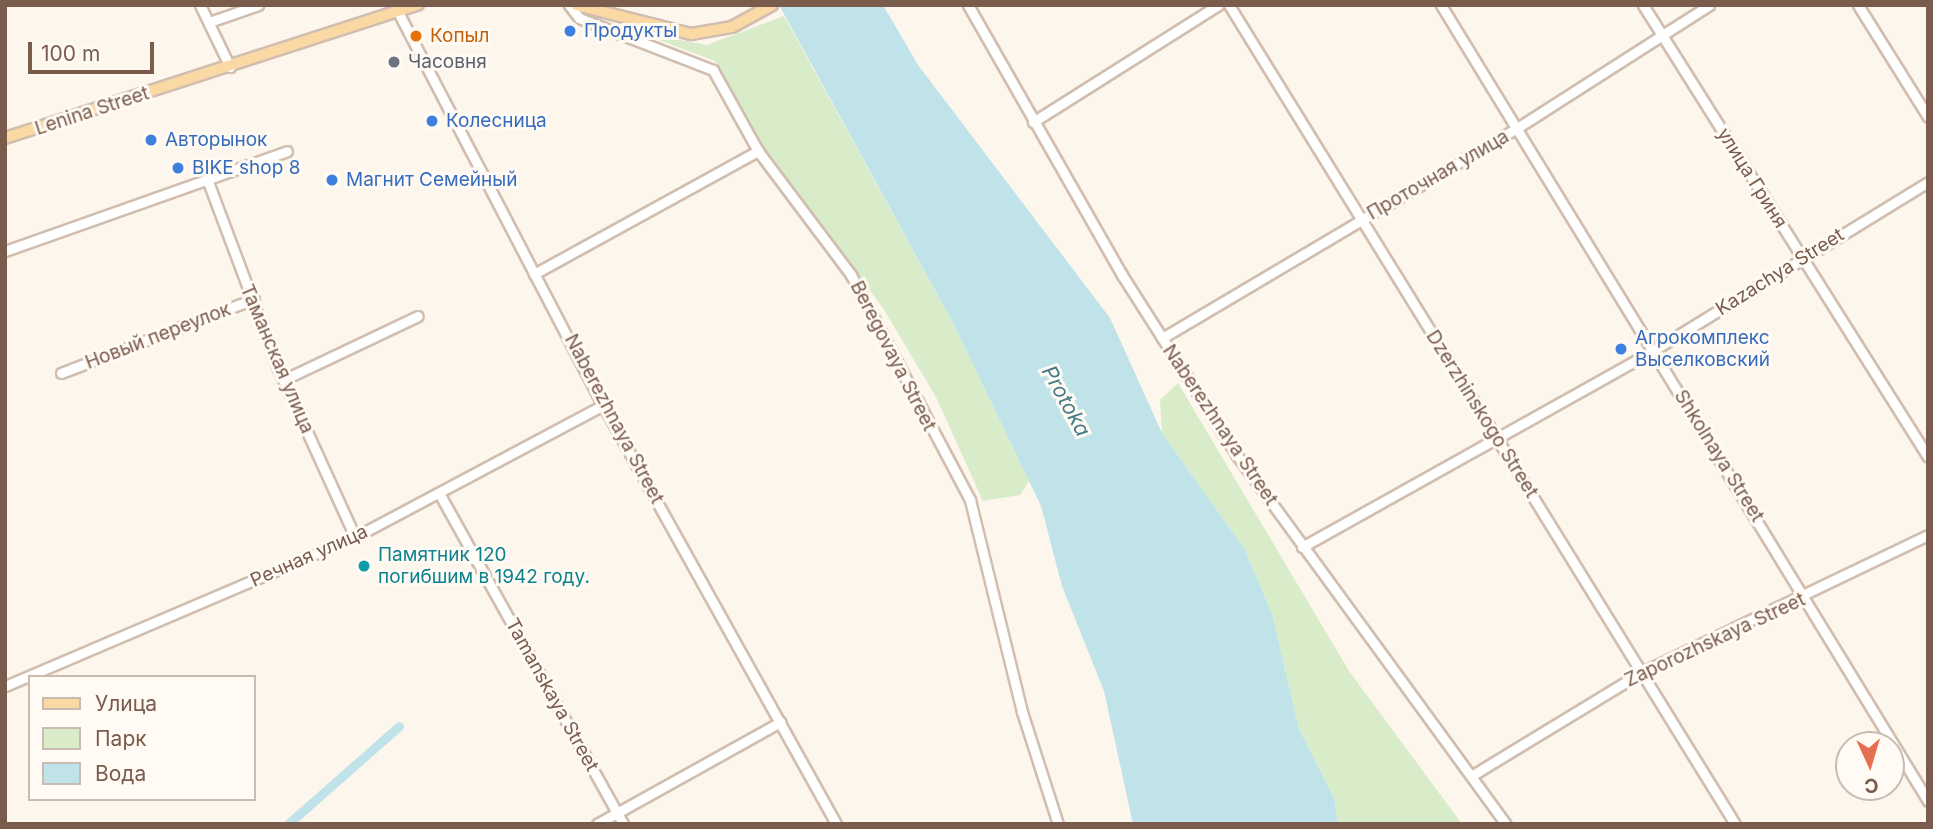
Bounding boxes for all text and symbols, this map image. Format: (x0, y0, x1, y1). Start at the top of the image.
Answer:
place label: Продукты (584, 20, 677, 42)
marker: Продукты (562, 23, 578, 39)
place label: Копыл (430, 25, 489, 47)
scale bar (32, 28, 158, 72)
marker: Копыл (408, 28, 424, 44)
text: 100 m (41, 41, 100, 66)
place label: Часовня (408, 51, 487, 73)
marker: Часовня (386, 54, 402, 70)
street label: Lenina Street (32, 82, 152, 140)
place label: Колесница (446, 110, 547, 132)
marker: Колесница (424, 113, 440, 129)
street label: улица Гриня (1712, 124, 1792, 232)
street label: Проточная улица (1363, 125, 1513, 225)
place label: Авторынок (165, 129, 267, 151)
marker: Авторынок (143, 132, 159, 148)
place label: BIKE shop 8 (192, 157, 300, 179)
marker: BIKE shop 8 (170, 160, 186, 176)
place label: Магнит Семейный (346, 169, 517, 191)
marker: Магнит Семейный (324, 172, 340, 188)
street label: Kazachya Street (1712, 223, 1848, 321)
street label: Beregovaya Street (845, 277, 941, 435)
street label: Таманская улица (235, 281, 319, 437)
street label: Новый переулок (82, 298, 234, 374)
street label: Dzerzhinskogo Street (1421, 326, 1543, 502)
place label: Агрокомплекс Выселковский (1635, 327, 1770, 371)
street label: Naberezhnaya Street (560, 330, 668, 508)
street label: Naberezhnaya Street (1158, 340, 1282, 510)
marker: Агрокомплекс Выселковский (1613, 341, 1629, 357)
water label: Protoka (1036, 361, 1096, 441)
street label: Shkolnaya Street (1669, 386, 1769, 526)
street label: Речная улица (247, 520, 371, 592)
place label: Памятник 120 погибшим в 1942 году. (378, 544, 590, 588)
marker: Памятник 120 погибшим в 1942 году. (356, 558, 372, 574)
street label: Zaporozhskaya Street (1621, 588, 1809, 692)
street label: Tamanskaya Street (501, 615, 603, 775)
legend (28, 675, 256, 801)
text: Улица (95, 691, 157, 716)
text: Парк (95, 726, 147, 751)
north arrow (1835, 731, 1905, 801)
text: Вода (95, 761, 146, 786)
text: С (1864, 773, 1879, 797)

